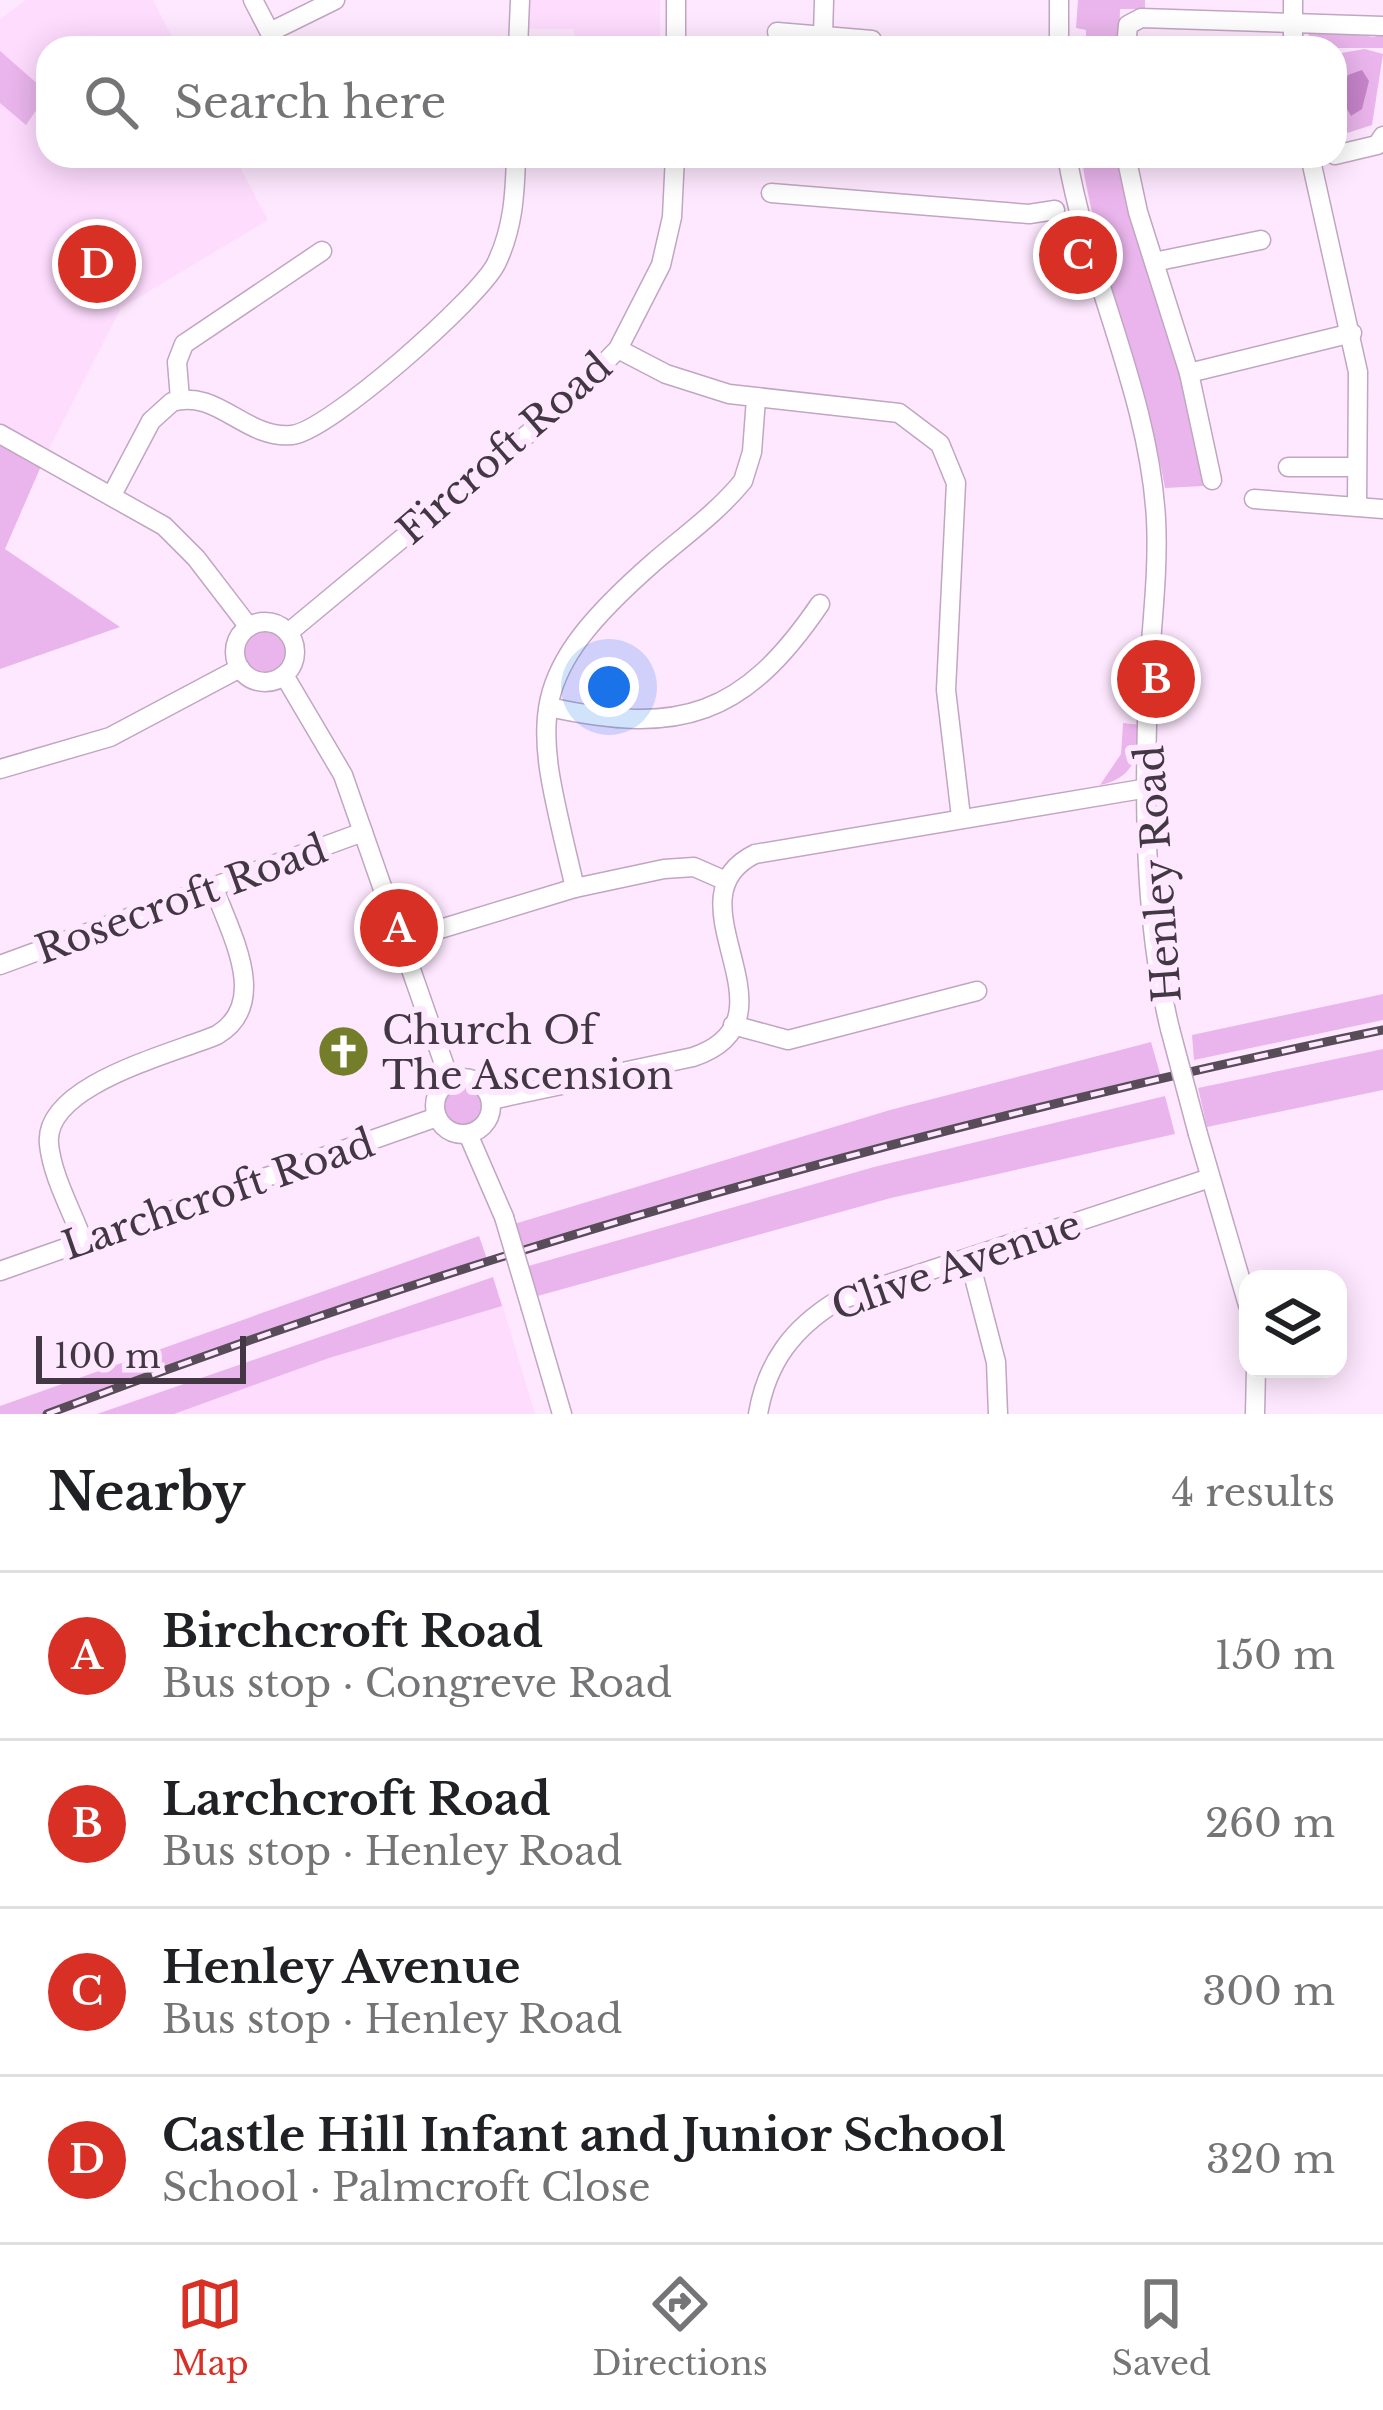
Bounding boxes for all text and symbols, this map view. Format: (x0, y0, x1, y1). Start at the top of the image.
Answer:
search box (36, 36, 1347, 168)
icon: search (78, 69, 144, 135)
text: Search here (174, 74, 446, 130)
pin: C (1039, 210, 1117, 300)
pin: D (58, 219, 136, 309)
street label: Fircroft Road (387, 342, 622, 555)
pin: B (1117, 634, 1195, 724)
your location (579, 657, 639, 717)
street label: Henley Road (1125, 744, 1192, 1004)
street label: Rosecroft Road (29, 824, 333, 975)
pin: A (360, 883, 438, 973)
place label: Church Of The Ascension (382, 1006, 673, 1100)
church icon: Church Of The Ascension (315, 1024, 371, 1080)
street label: Larchcroft Road (56, 1118, 380, 1271)
street label: Clive Avenue (825, 1200, 1087, 1331)
map controls (1239, 1270, 1347, 1378)
button: layers (1239, 1270, 1347, 1378)
scale bar (36, 1330, 246, 1383)
text: 100 m (54, 1336, 161, 1377)
text: Nearby (48, 1461, 245, 1524)
text: 4 results (1172, 1468, 1335, 1517)
text: Birchcroft Road (162, 1603, 543, 1659)
text: A (71, 1631, 103, 1680)
text: 150 m (1215, 1631, 1335, 1680)
text: Bus stop · Congreve Road (162, 1659, 672, 1708)
text: Larchcroft Road (162, 1771, 551, 1827)
text: B (71, 1799, 103, 1848)
text: 260 m (1205, 1799, 1335, 1848)
text: Bus stop · Henley Road (162, 1827, 622, 1876)
text: Henley Avenue (162, 1939, 520, 1995)
text: C (71, 1967, 103, 2016)
text: 300 m (1202, 1967, 1335, 2016)
text: Bus stop · Henley Road (162, 1995, 622, 2044)
text: Castle Hill Infant and Junior School (162, 2107, 1006, 2163)
text: D (69, 2135, 105, 2184)
text: 320 m (1206, 2135, 1335, 2184)
text: School · Palmcroft Close (162, 2163, 651, 2212)
tab: Map (172, 2271, 249, 2384)
tab: Directions (592, 2271, 768, 2384)
tab: Saved (1112, 2271, 1211, 2384)

